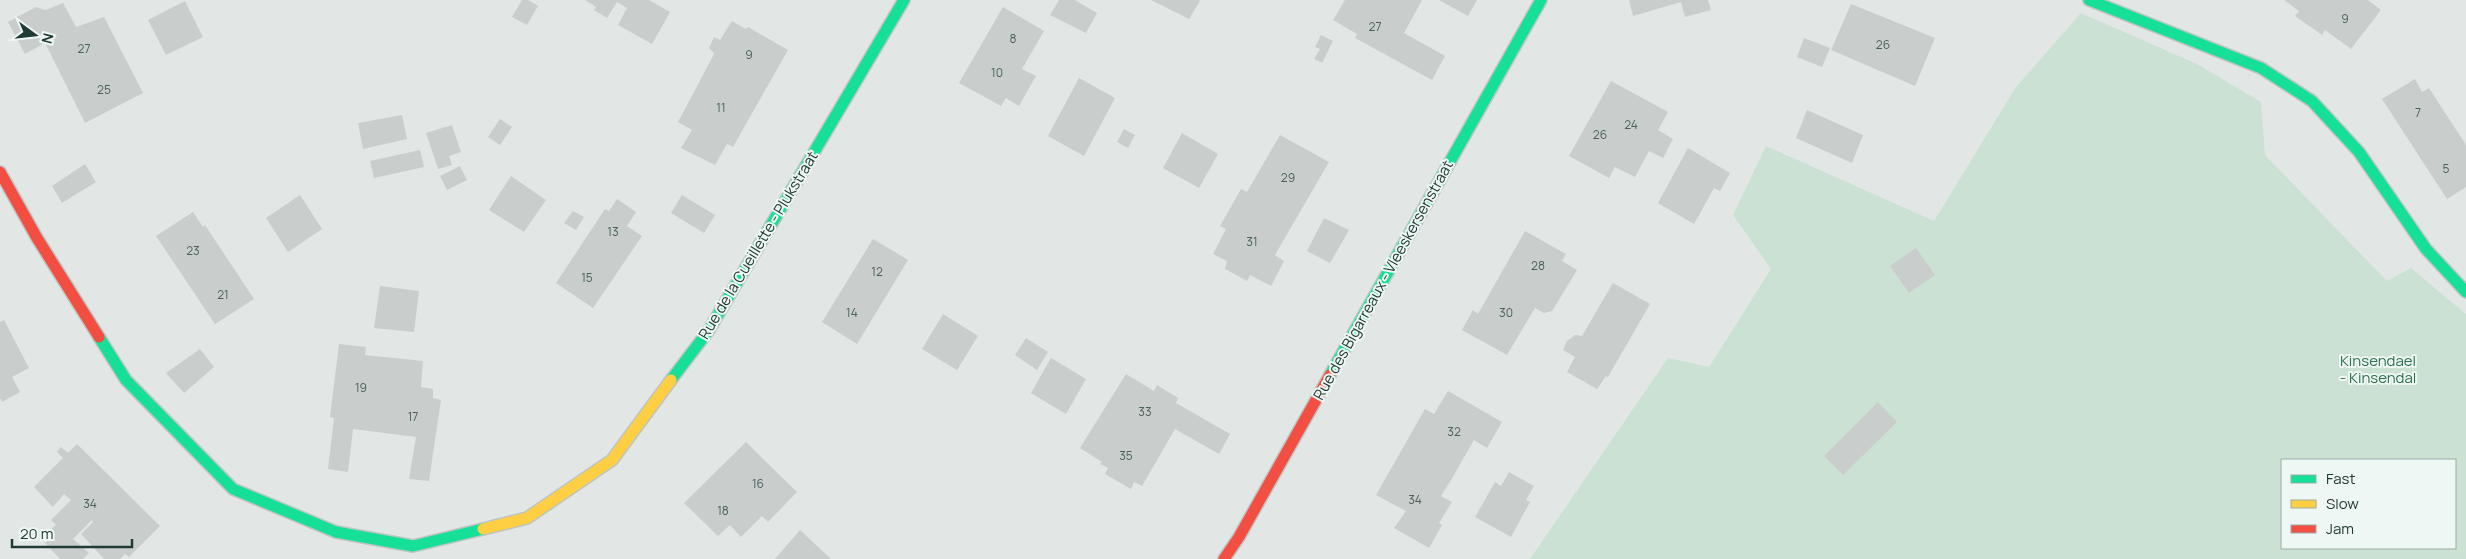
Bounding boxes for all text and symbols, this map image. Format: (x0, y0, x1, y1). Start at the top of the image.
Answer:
north arrow (10, 10, 60, 60)
house number: 9 (2341, 10, 2349, 27)
house number: 27 (1369, 18, 1381, 35)
house number: 8 (1010, 30, 1017, 47)
text: N (38, 31, 59, 46)
house number: 26 (1876, 36, 1890, 53)
house number: 27 (78, 40, 90, 57)
house number: 9 (745, 46, 753, 63)
house number: 10 (991, 64, 1003, 81)
house number: 25 (97, 81, 111, 98)
house number: 11 (716, 99, 726, 116)
house number: 7 (2415, 104, 2421, 121)
house number: 24 (1624, 116, 1638, 133)
house number: 26 (1593, 126, 1607, 143)
street label: Rue de la Cueillette - Plukstraat (693, 147, 823, 343)
street label: Rue des Bigarreaux - Vleeskersenstraat (1308, 156, 1458, 404)
house number: 5 (2443, 160, 2450, 177)
house number: 29 (1281, 169, 1295, 186)
house number: 13 (607, 223, 619, 240)
house number: 31 (1246, 233, 1258, 250)
house number: 23 (186, 242, 200, 259)
house number: 28 (1531, 257, 1545, 274)
house number: 12 (871, 263, 883, 280)
house number: 15 (581, 269, 593, 286)
house number: 21 (217, 286, 229, 303)
house number: 14 (846, 304, 858, 321)
house number: 30 (1499, 304, 1513, 321)
park label: Kinsendael - Kinsendal (2340, 350, 2416, 388)
house number: 19 (355, 379, 367, 396)
house number: 33 (1138, 403, 1152, 420)
house number: 17 (408, 408, 418, 425)
house number: 32 (1447, 423, 1461, 440)
house number: 35 (1119, 447, 1133, 464)
legend (2281, 459, 2456, 549)
text: Fast (2326, 468, 2355, 489)
house number: 16 (752, 475, 764, 492)
house number: 34 (1408, 491, 1422, 508)
text: Slow (2326, 493, 2359, 514)
house number: 34 (83, 495, 97, 512)
house number: 18 (717, 502, 729, 519)
scale bar (12, 516, 132, 548)
text: Jam (2326, 518, 2354, 539)
text: 20 m (20, 523, 53, 544)

